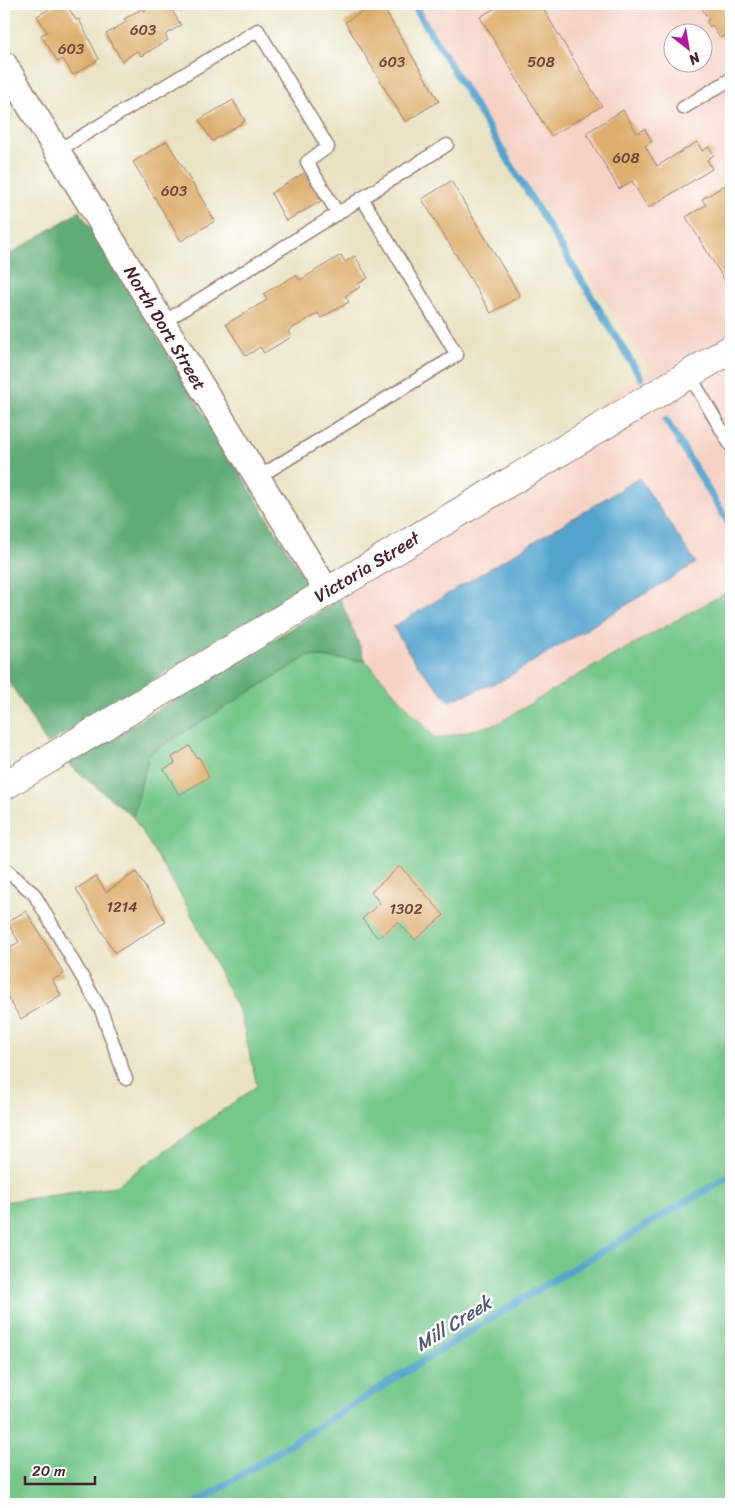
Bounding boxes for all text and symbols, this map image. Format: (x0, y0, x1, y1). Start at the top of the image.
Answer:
house number: 603 (130, 17, 156, 43)
north arrow (662, 22, 712, 72)
house number: 603 (58, 36, 84, 62)
text: N (684, 45, 706, 72)
house number: 603 (379, 49, 405, 75)
house number: 508 (527, 49, 555, 75)
house number: 608 (612, 145, 640, 171)
house number: 603 (161, 178, 187, 204)
street label: North Dort Street (115, 259, 215, 397)
street label: Victoria Street (308, 522, 427, 611)
house number: 1214 (107, 894, 137, 920)
house number: 1302 (390, 896, 423, 922)
water label: Mill Creek (408, 1285, 501, 1360)
scale bar (25, 1453, 95, 1485)
text: 20 m (32, 1458, 66, 1484)

